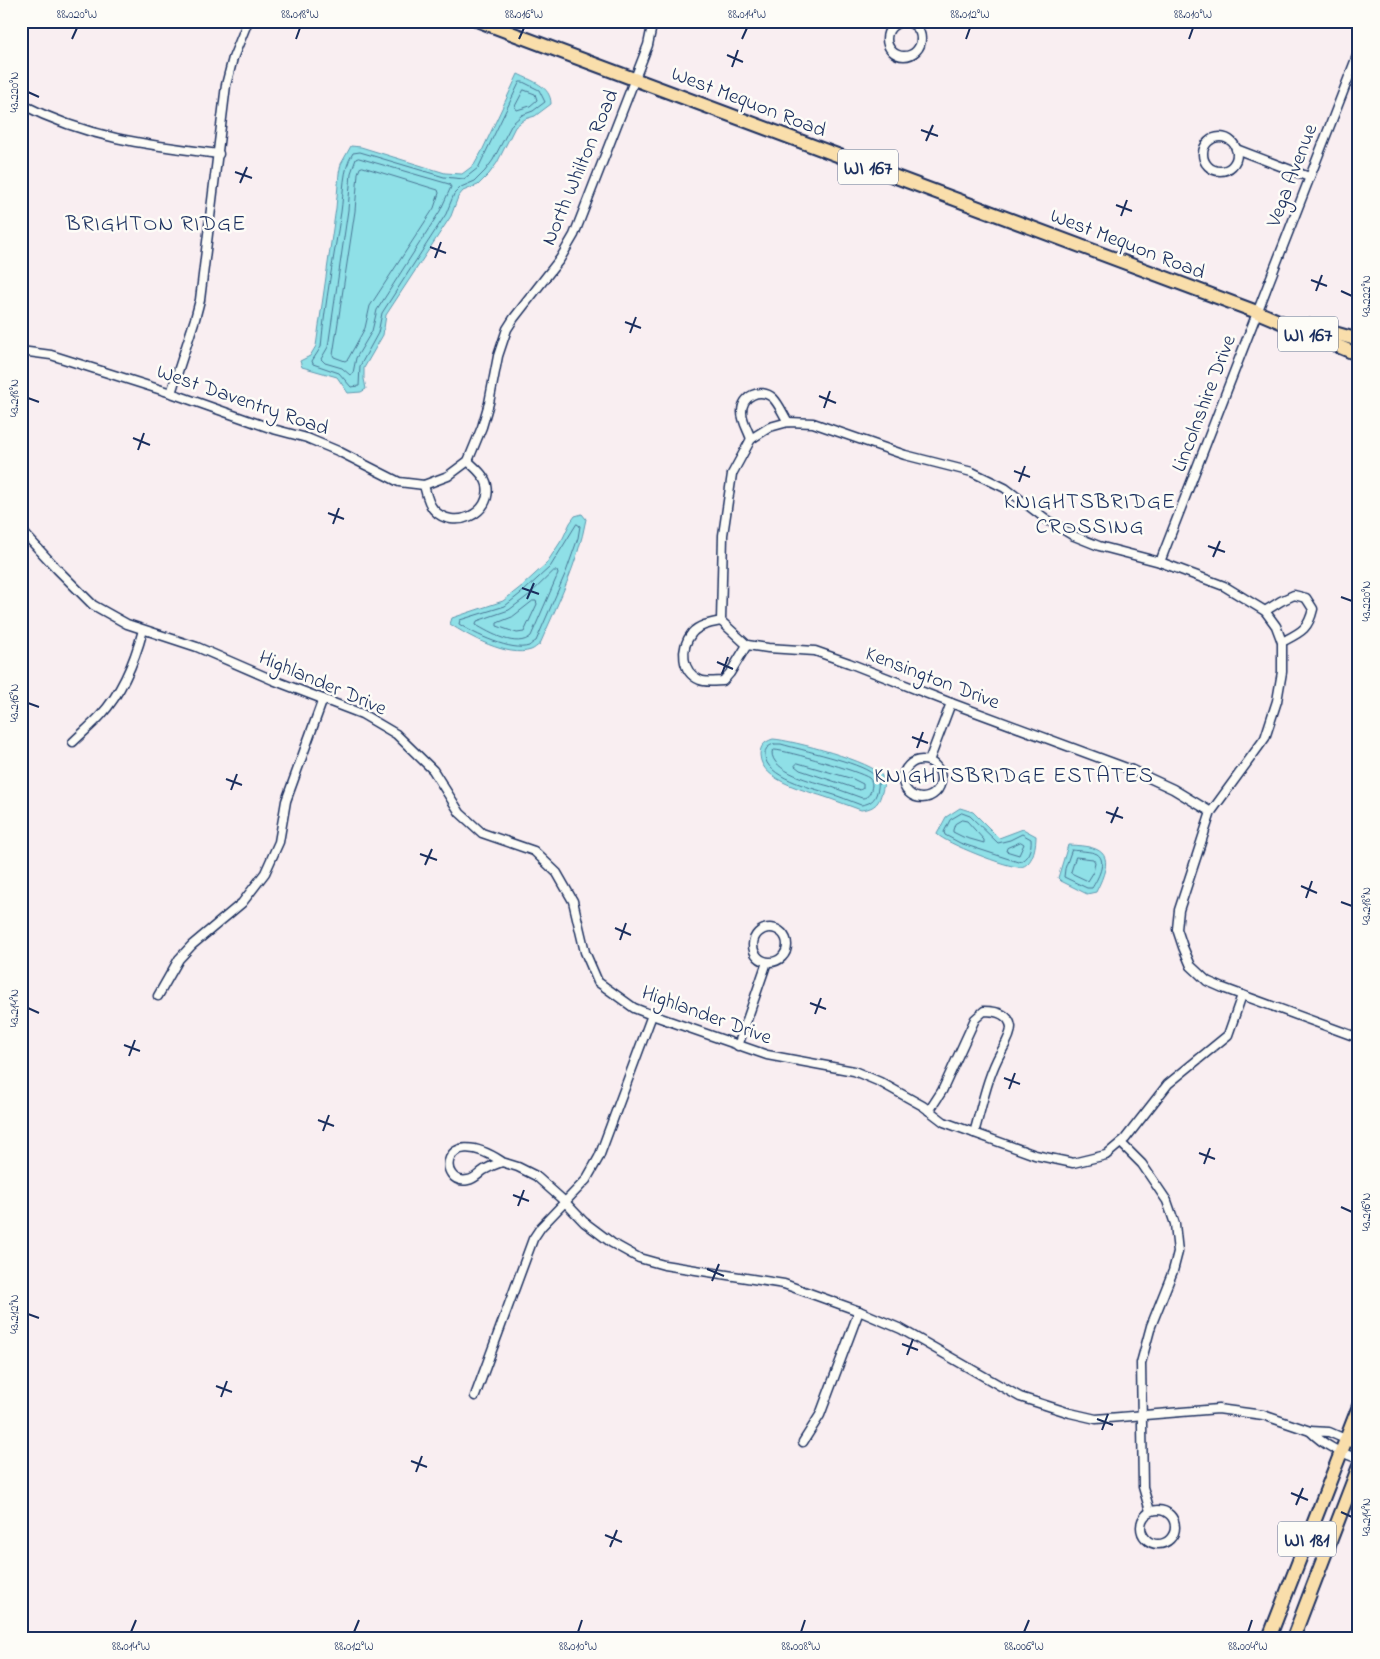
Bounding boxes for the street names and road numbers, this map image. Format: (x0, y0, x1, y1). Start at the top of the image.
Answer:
street label: West Mequon Road (666, 60, 830, 146)
street label: North Whilton Road (534, 85, 627, 250)
street label: Vega Avenue (1259, 119, 1328, 233)
road number: WI 167 (838, 150, 898, 184)
street label: West Mequon Road (1045, 202, 1209, 288)
road number: WI 167 (1278, 316, 1338, 352)
street label: Lincolnshire Drive (1165, 330, 1245, 477)
street label: West Daventry Road (152, 357, 333, 446)
street label: Kensington Drive (860, 639, 1004, 720)
street label: Highlander Drive (253, 643, 391, 726)
street label: Highlander Drive (636, 978, 776, 1055)
road number: WI 181 (1278, 1522, 1336, 1556)

